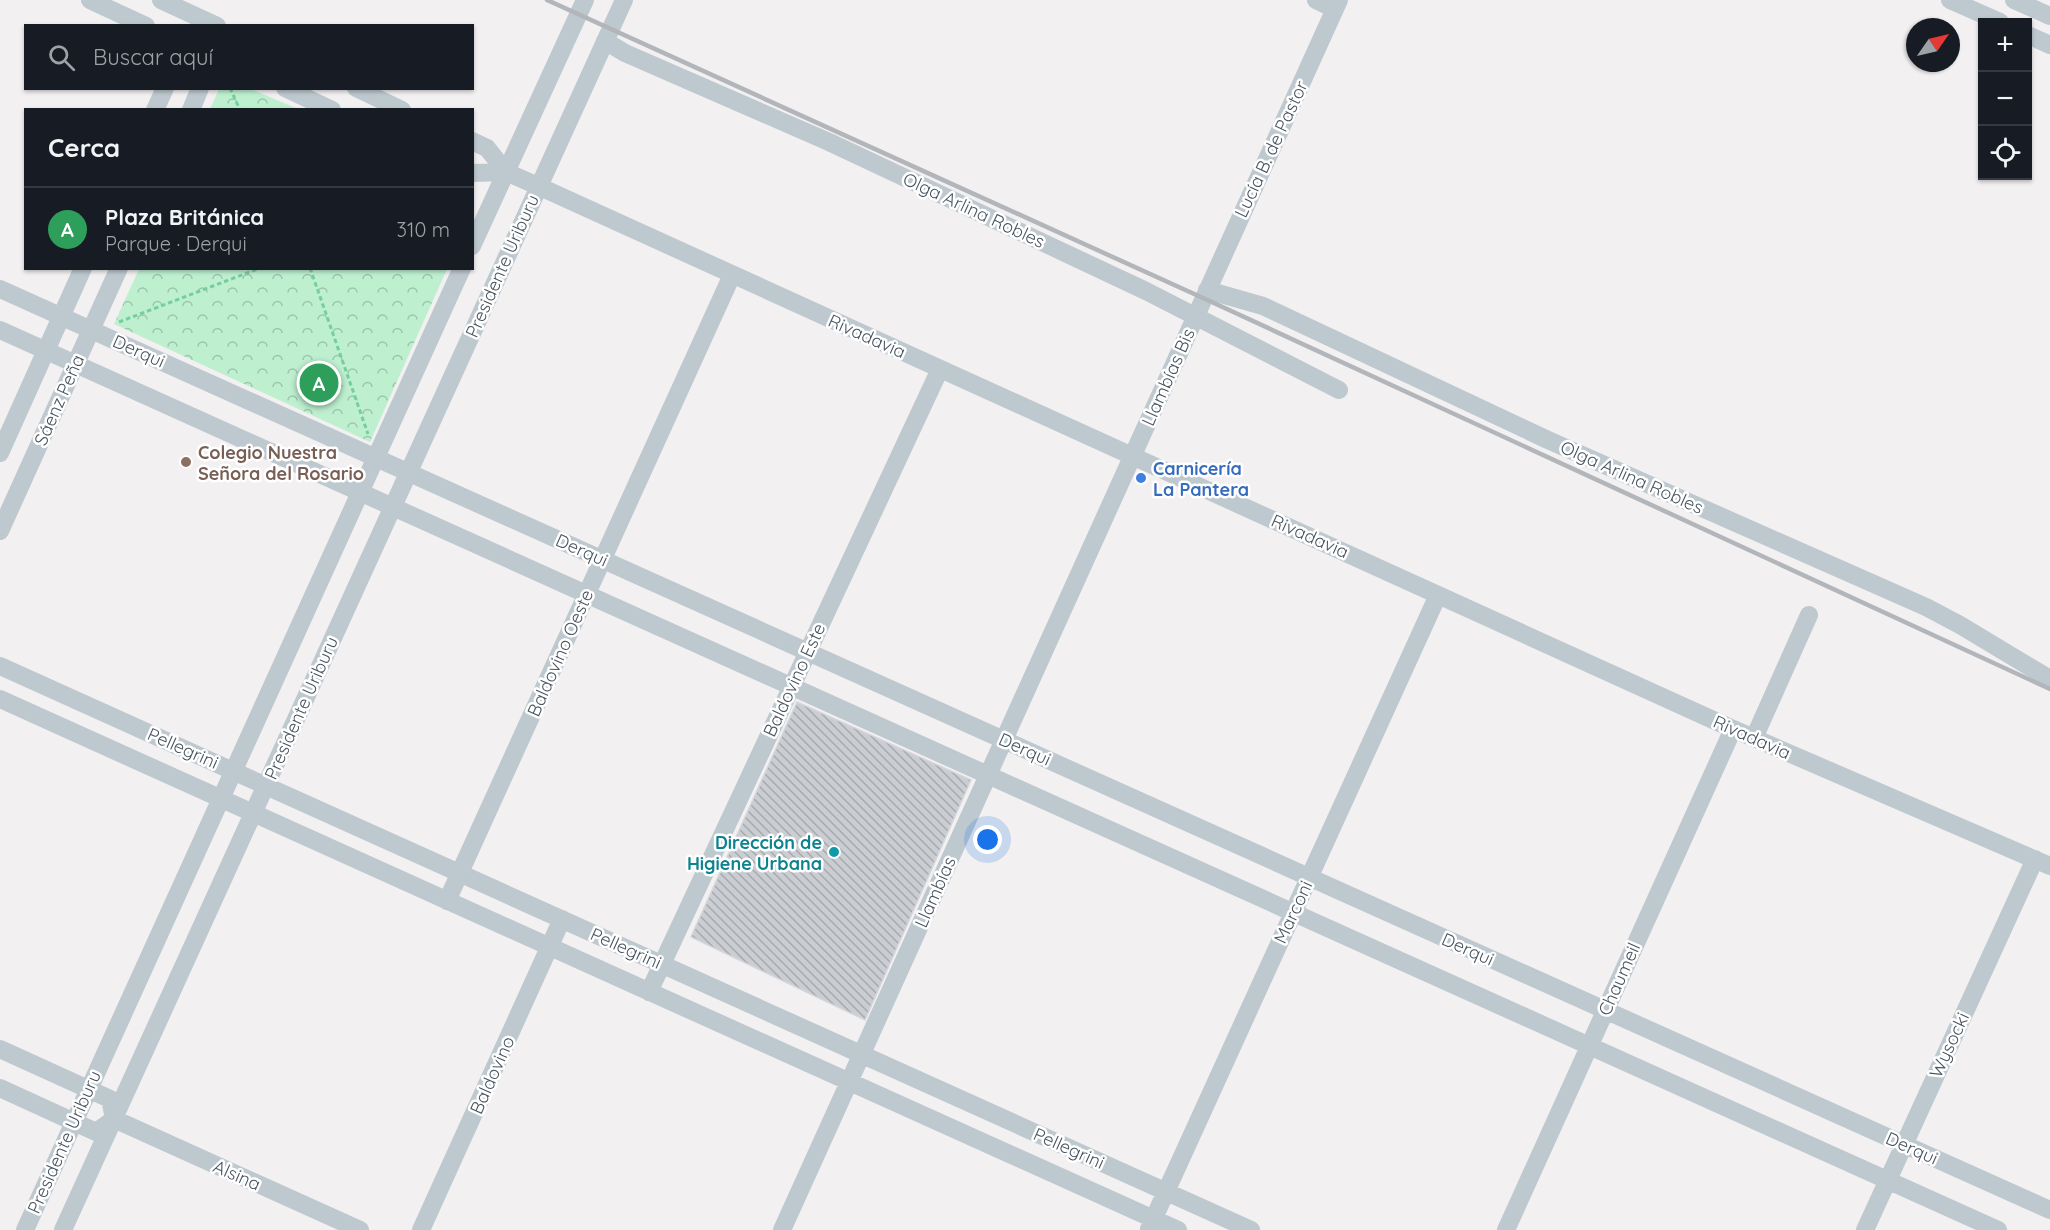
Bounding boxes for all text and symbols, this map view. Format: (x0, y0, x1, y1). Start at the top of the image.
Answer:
north arrow (1906, 18, 1960, 72)
map controls (1978, 18, 2032, 180)
button: + (1978, 18, 2032, 72)
search box (24, 24, 474, 90)
icon: search (45, 41, 78, 74)
text: Buscar aquí (93, 43, 213, 71)
button: − (1978, 72, 2032, 126)
street label: Lucía B. de Pastor (1229, 77, 1313, 221)
button: locate (1978, 126, 2032, 180)
text: Cerca (48, 131, 120, 164)
street label: Olga Arlina Robles (899, 167, 1049, 253)
street label: Presidente Uriburu (460, 191, 544, 341)
text: Plaza Británica (105, 203, 264, 231)
text: A (61, 217, 74, 242)
text: 310 m (397, 217, 450, 242)
text: Parque · Derqui (105, 231, 247, 256)
street label: Rivadavia (825, 309, 909, 363)
street label: Llambías Bis (1136, 325, 1200, 429)
street label: Derqui (109, 329, 169, 373)
street label: Sáenz Peña (29, 351, 89, 449)
pin: A (300, 360, 338, 406)
street label: Olga Arlina Robles (1557, 435, 1707, 519)
place label: Colegio Nuestra Señora del Rosario (198, 441, 364, 485)
marker: Colegio Nuestra Señora del Rosario (179, 455, 193, 469)
place label: Carnicería La Pantera (1153, 457, 1249, 501)
marker: Carnicería La Pantera (1134, 471, 1148, 485)
street label: Rivadavia (1268, 509, 1352, 563)
street label: Derqui (552, 528, 612, 572)
street label: Baldovino Oeste (522, 586, 598, 720)
street label: Baldovino Este (758, 620, 830, 740)
street label: Presidente Uriburu (259, 633, 343, 783)
street label: Rivadavia (1710, 710, 1794, 764)
street label: Pellegrini (144, 722, 222, 774)
street label: Derqui (995, 727, 1055, 771)
your location (973, 825, 1002, 854)
place label: Dirección de Higiene Urbana (687, 831, 822, 875)
marker: Dirección de Higiene Urbana (827, 845, 841, 859)
street label: Llambías (909, 853, 961, 931)
street label: Marconi (1268, 877, 1318, 947)
street label: Pellegrini (587, 922, 665, 974)
street label: Derqui (1438, 927, 1498, 971)
street label: Chaumeil (1593, 939, 1645, 1019)
street label: Wysocki (1924, 1009, 1974, 1081)
street label: Baldovino (465, 1032, 519, 1118)
street label: Presidente Uriburu (22, 1067, 106, 1217)
street label: Pellegrini (1030, 1122, 1108, 1174)
street label: Derqui (1882, 1126, 1942, 1170)
street label: Alsina (210, 1154, 264, 1196)

